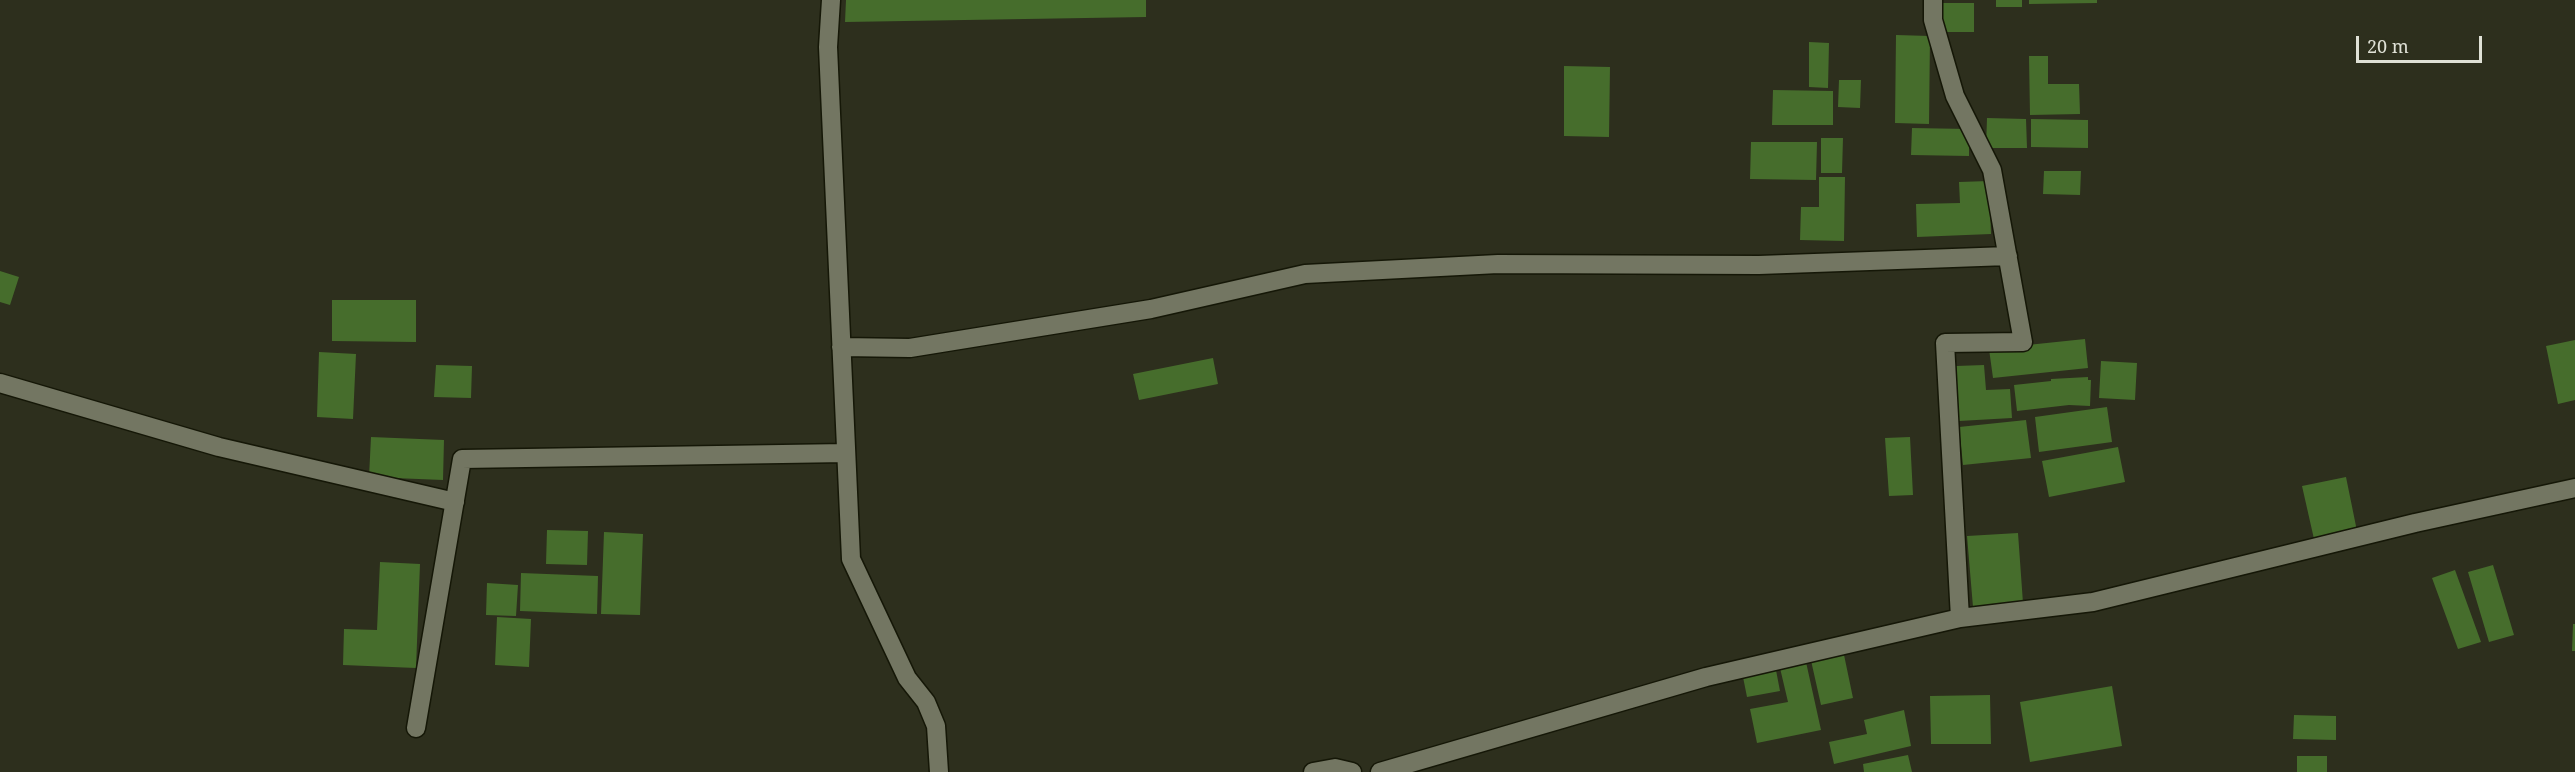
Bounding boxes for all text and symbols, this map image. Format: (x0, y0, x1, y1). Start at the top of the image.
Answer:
scale bar (2359, 24, 2485, 62)
text: 20 m (2367, 34, 2409, 58)

